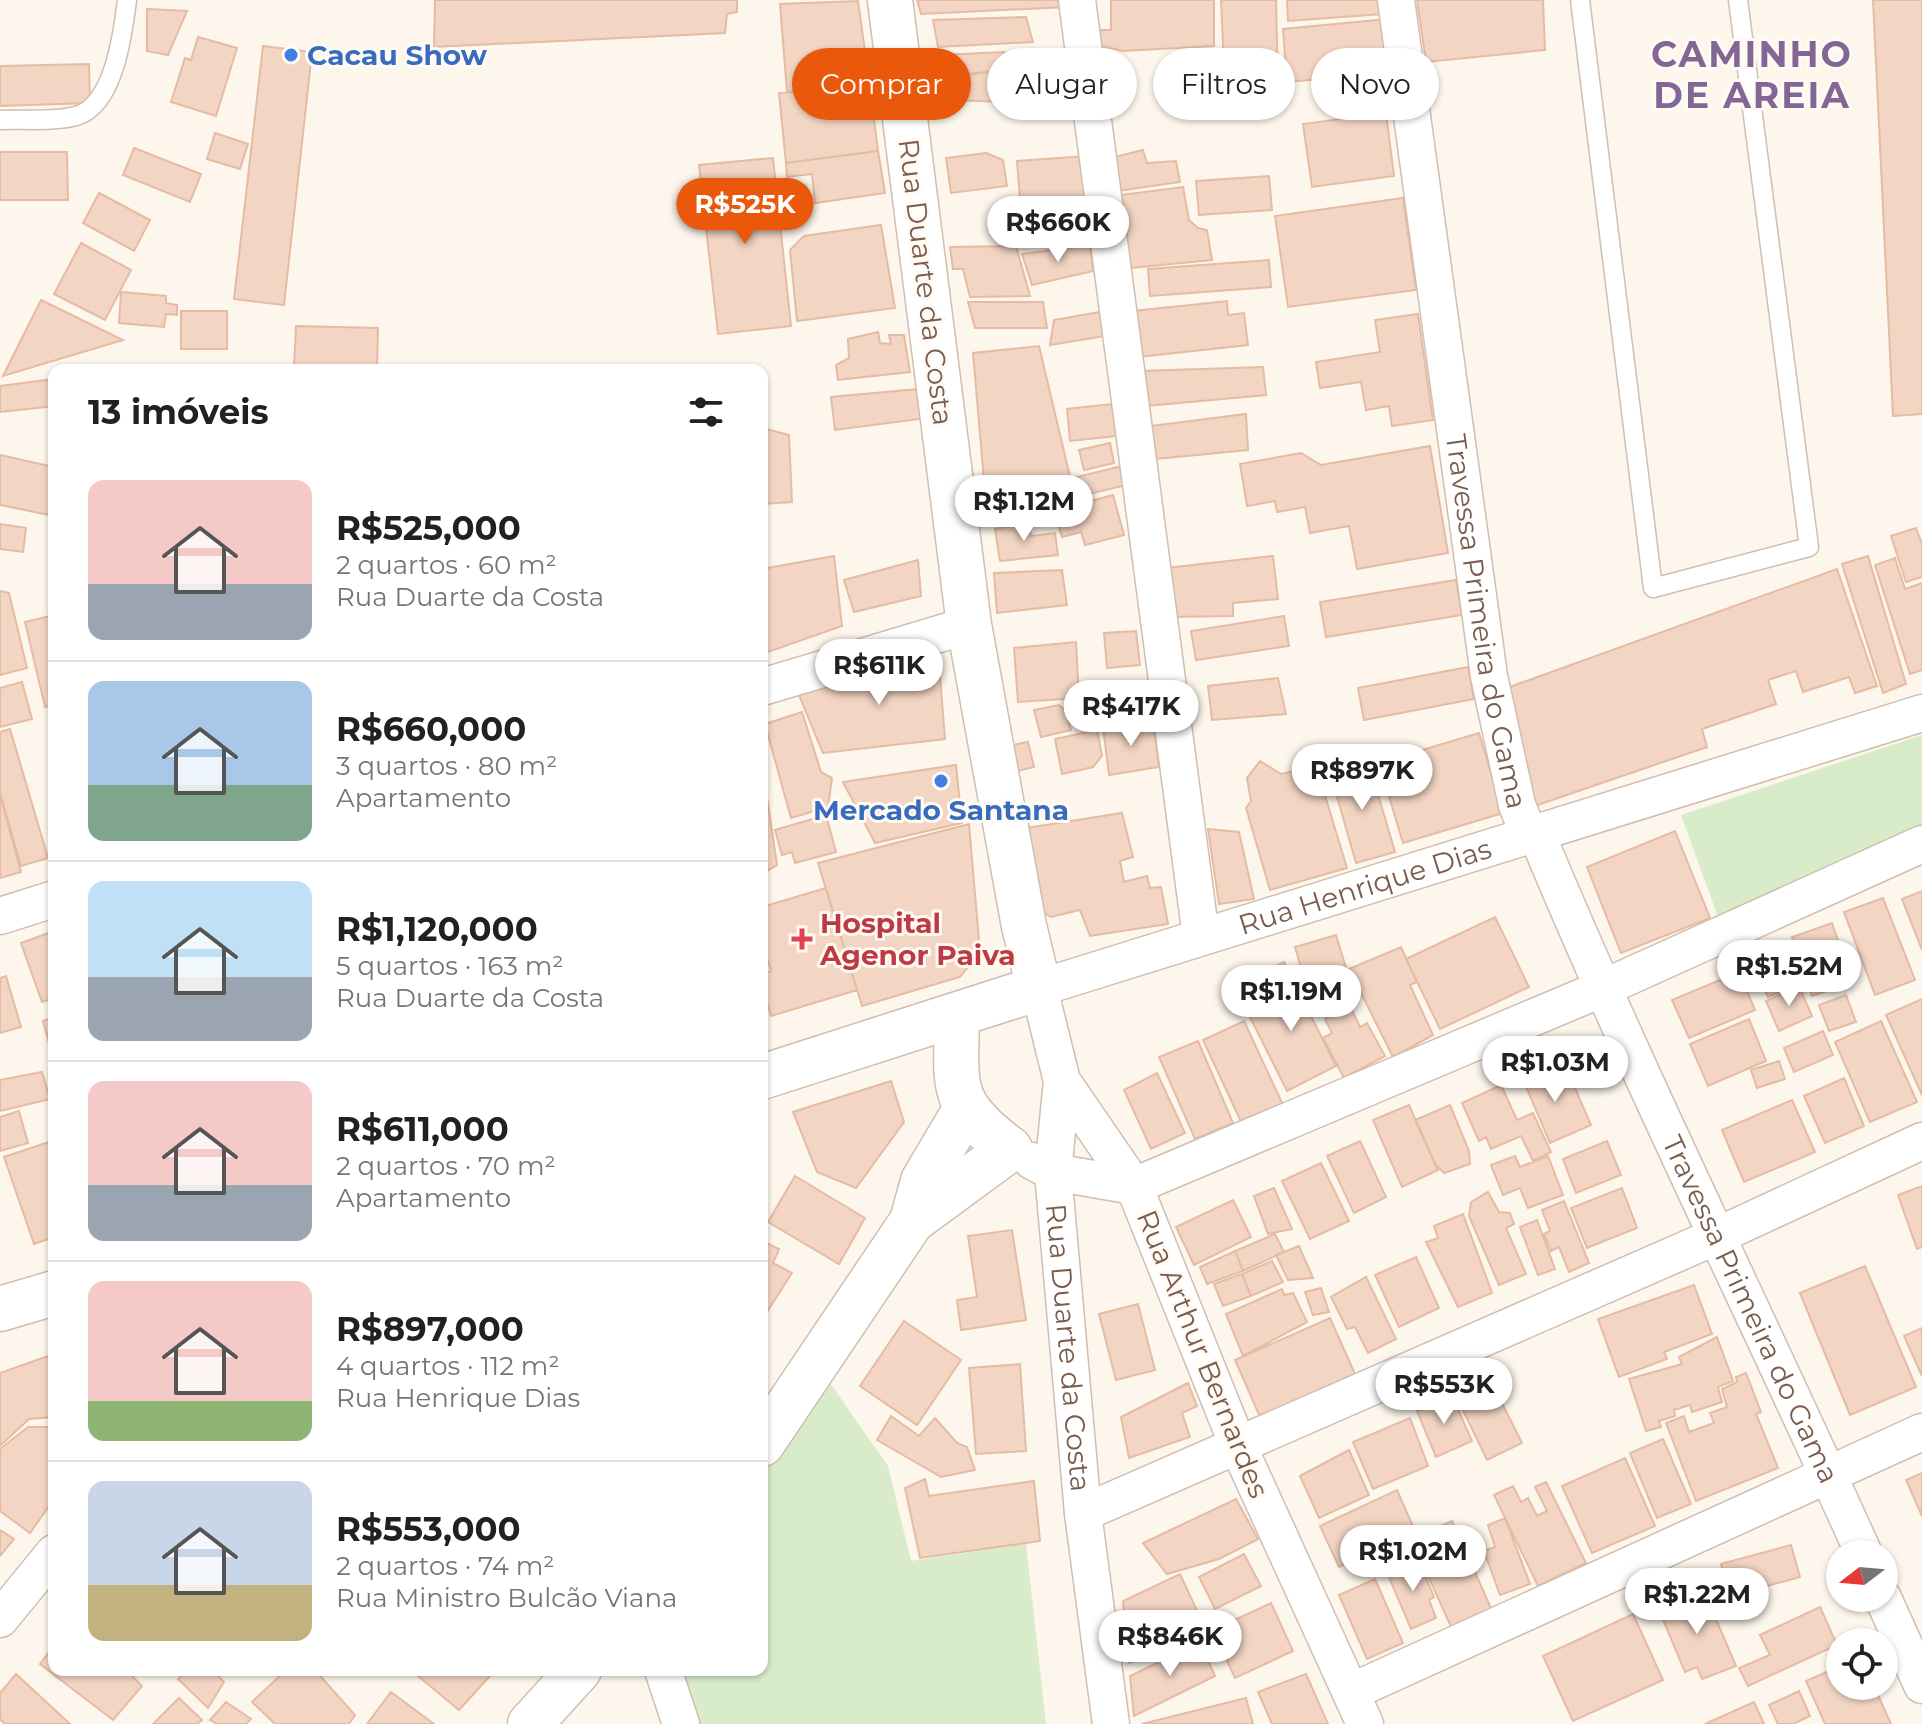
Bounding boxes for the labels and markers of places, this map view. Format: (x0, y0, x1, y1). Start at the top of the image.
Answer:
place label: Cacau Show (307, 38, 488, 72)
marker: Cacau Show (282, 46, 300, 64)
pin: R$525K (680, 178, 810, 246)
pin: R$660K (993, 196, 1123, 264)
pin: R$1.12M (950, 475, 1098, 543)
pin: R$611K (814, 639, 944, 707)
pin: R$417K (1066, 680, 1196, 748)
pin: R$897K (1297, 744, 1427, 812)
marker: Mercado Santana (932, 772, 950, 790)
place label: Mercado Santana (813, 793, 1069, 827)
place label: Hospital Agenor Paiva (819, 906, 1016, 972)
marker: Hospital Agenor Paiva (791, 928, 813, 950)
pin: R$1.52M (1715, 940, 1863, 1008)
pin: R$1.19M (1217, 965, 1365, 1033)
pin: R$1.03M (1481, 1036, 1629, 1104)
pin: R$553K (1379, 1358, 1509, 1426)
pin: R$1.02M (1339, 1525, 1487, 1593)
pin: R$1.22M (1623, 1568, 1771, 1636)
pin: R$846K (1105, 1610, 1235, 1678)

